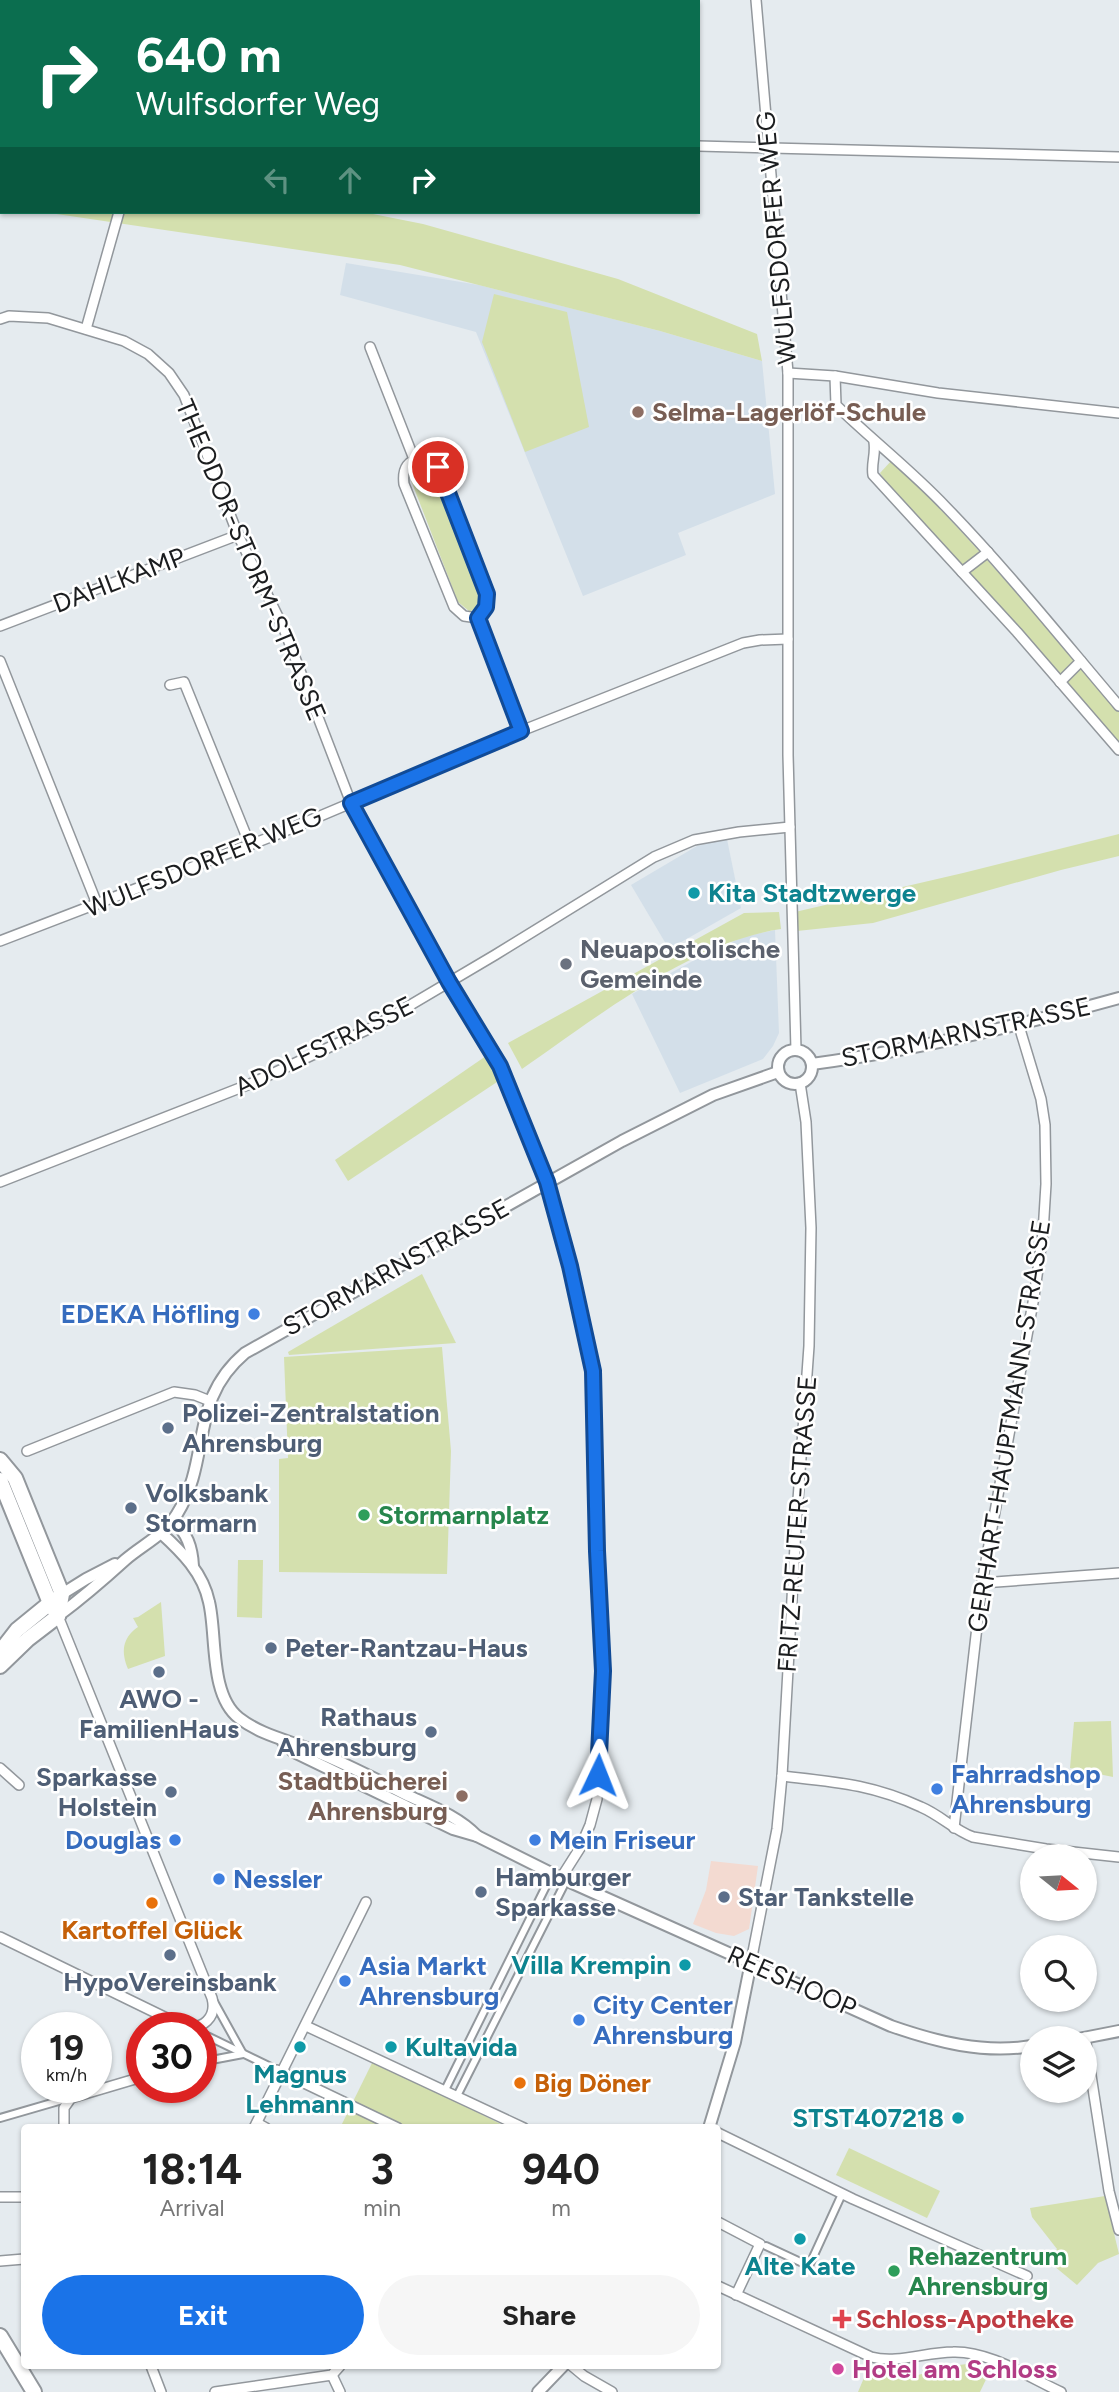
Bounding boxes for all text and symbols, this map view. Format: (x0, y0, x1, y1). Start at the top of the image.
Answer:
text: 640 m (136, 25, 282, 84)
icon: right (21, 28, 112, 119)
text: Wulfsdorfer Weg (136, 85, 380, 123)
street label: WULFSDORFER WEG (749, 110, 803, 366)
icon: left (258, 161, 296, 199)
icon: ahead (331, 161, 369, 199)
icon: right (404, 161, 442, 199)
street label: THEODOR-STORM-STRASSE (169, 395, 333, 725)
place label: Selma-Lagerlöf-Schule (652, 396, 926, 428)
marker: Selma-Lagerlöf-Schule (630, 404, 646, 420)
pin (408, 437, 468, 497)
icon: arrive (419, 448, 457, 486)
street label: DAHLKAMP (48, 540, 190, 620)
street label: WULFSDORFER WEG (79, 800, 327, 924)
place label: Kita Stadtzwerge (708, 877, 916, 909)
marker: Kita Stadtzwerge (686, 885, 702, 901)
place label: Neuapostolische Gemeinde (580, 933, 780, 995)
marker: Neuapostolische Gemeinde (558, 956, 574, 972)
street label: ADOLFSTRASSE (229, 989, 419, 1103)
street label: STORMARNSTRASSE (838, 990, 1094, 1074)
street label: STORMARNSTRASSE (277, 1191, 515, 1343)
street label: GERHART-HAUPTMANN-STRASSE (961, 1218, 1057, 1634)
place label: EDEKA Höfling (61, 1298, 240, 1330)
marker: EDEKA Höfling (246, 1306, 262, 1322)
street label: FRITZ-REUTER-STRASSE (771, 1374, 823, 1674)
place label: Polizei-Zentralstation Ahrensburg (182, 1397, 439, 1459)
marker: Polizei-Zentralstation Ahrensburg (160, 1420, 176, 1436)
place label: Volksbank Stormarn (145, 1477, 268, 1539)
place label: Stormarnplatz (378, 1499, 549, 1531)
marker: Volksbank Stormarn (123, 1500, 139, 1516)
marker: Stormarnplatz (356, 1507, 372, 1523)
place label: Peter-Rantzau-Haus (285, 1632, 528, 1664)
marker: Peter-Rantzau-Haus (263, 1640, 279, 1656)
marker: AWO - FamilienHaus (151, 1664, 167, 1680)
place label: AWO - FamilienHaus (79, 1683, 239, 1745)
place label: Rathaus Ahrensburg (277, 1701, 417, 1763)
marker: Rathaus Ahrensburg (423, 1724, 439, 1740)
position arrow (561, 1738, 635, 1812)
place label: Fahrradshop Ahrensburg (951, 1758, 1101, 1820)
place label: Sparkasse Holstein (36, 1761, 157, 1823)
place label: Stadtbücherei Ahrensburg (277, 1765, 448, 1827)
marker: Fahrradshop Ahrensburg (929, 1781, 945, 1797)
marker: Sparkasse Holstein (163, 1784, 179, 1800)
marker: Stadtbücherei Ahrensburg (454, 1788, 470, 1804)
place label: Douglas (65, 1824, 161, 1856)
place label: Mein Friseur (549, 1824, 696, 1856)
marker: Douglas (167, 1832, 183, 1848)
marker: Mein Friseur (527, 1832, 543, 1848)
north arrow (1020, 1844, 1097, 1922)
map controls (1020, 1844, 1097, 2103)
place label: Hamburger Sparkasse (495, 1861, 631, 1923)
place label: Nessler (233, 1863, 323, 1895)
marker: Nessler (211, 1871, 227, 1887)
place label: Star Tankstelle (738, 1881, 914, 1913)
marker: Hamburger Sparkasse (473, 1884, 489, 1900)
marker: Star Tankstelle (716, 1889, 732, 1905)
marker: Kartoffel Glück (144, 1895, 160, 1911)
place label: Kartoffel Glück (61, 1914, 243, 1946)
button: search (1020, 1935, 1097, 2012)
street label: REESHOOP (722, 1938, 862, 2024)
marker: HypoVereinsbank (162, 1947, 178, 1963)
place label: Villa Krempin (511, 1949, 671, 1981)
place label: Asia Markt Ahrensburg (359, 1950, 499, 2012)
marker: Villa Krempin (677, 1957, 693, 1973)
place label: HypoVereinsbank (63, 1966, 277, 1998)
marker: Asia Markt Ahrensburg (337, 1973, 353, 1989)
place label: City Center Ahrensburg (593, 1989, 733, 2051)
speed limit sign: 30 (126, 2012, 217, 2103)
marker: City Center Ahrensburg (571, 2012, 587, 2028)
button: layers (1020, 2026, 1097, 2103)
text: 19 (49, 2027, 84, 2069)
place label: Kultavida (405, 2031, 518, 2063)
marker: Magnus Lehmann (292, 2039, 308, 2055)
marker: Kultavida (383, 2039, 399, 2055)
place label: Magnus Lehmann (245, 2058, 355, 2120)
text: km/h (46, 2064, 87, 2086)
place label: Big Döner (534, 2067, 651, 2099)
marker: Big Döner (512, 2075, 528, 2091)
place label: STST407218 (792, 2102, 944, 2134)
marker: STST407218 (950, 2110, 966, 2126)
text: 18:14 (142, 2144, 242, 2195)
text: 3 (370, 2144, 394, 2195)
text: 940 (522, 2144, 600, 2195)
text: Arrival (160, 2194, 225, 2222)
text: min (363, 2194, 401, 2222)
text: m (551, 2194, 571, 2222)
marker: Alte Kate (792, 2231, 808, 2247)
place label: Rehazentrum Ahrensburg (908, 2240, 1067, 2302)
place label: Alte Kate (745, 2250, 855, 2282)
marker: Rehazentrum Ahrensburg (886, 2263, 902, 2279)
button: Exit (42, 2275, 364, 2355)
button: Share (378, 2275, 700, 2355)
place label: Schloss-Apotheke (856, 2303, 1074, 2335)
marker: Schloss-Apotheke (834, 2311, 850, 2327)
place label: Hotel am Schloss (852, 2353, 1057, 2385)
marker: Hotel am Schloss (830, 2361, 846, 2377)

